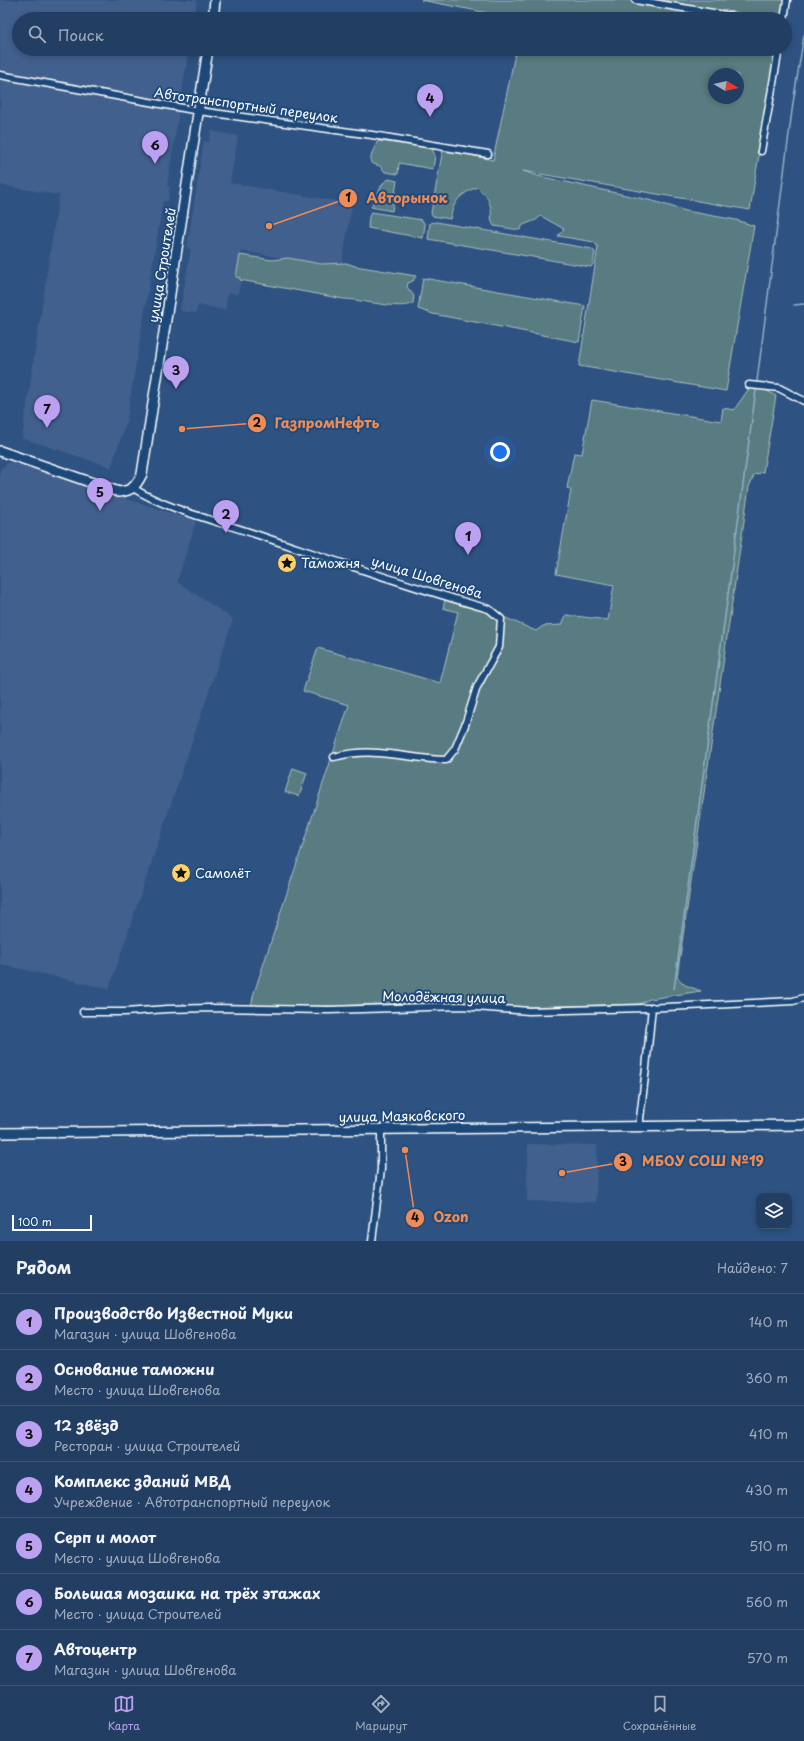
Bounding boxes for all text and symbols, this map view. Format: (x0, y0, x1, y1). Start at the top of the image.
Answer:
search box (12, 12, 792, 56)
icon: search (26, 23, 48, 45)
text: Поиск (58, 23, 104, 46)
north arrow (708, 68, 744, 104)
street label: Автотранспортный переулок (153, 82, 339, 127)
pin: 4 (417, 84, 443, 117)
pin: 6 (142, 131, 168, 164)
callout: Авторынок (338, 185, 455, 211)
text: Авторынок (367, 187, 448, 208)
text: 1 (345, 188, 351, 206)
street label: улица Строителей (143, 206, 180, 324)
pin: 3 (163, 356, 189, 389)
pin: 7 (34, 395, 60, 428)
callout: ГазпромНефть (247, 410, 388, 436)
text: ГазпромНефть (274, 412, 380, 433)
text: 2 (253, 413, 262, 431)
your location (490, 442, 510, 462)
pin: 5 (87, 478, 113, 511)
pin: 2 (213, 500, 239, 533)
pin: 1 (455, 522, 481, 555)
street label: улица Шовгенова (369, 551, 486, 603)
place icon: Таможня (276, 552, 298, 574)
place label: Таможня (301, 553, 360, 572)
place icon: Самолёт (170, 862, 192, 884)
place label: Самолёт (195, 863, 251, 882)
street label: Молодёжная улица (382, 986, 507, 1007)
street label: улица Маяковского (338, 1105, 465, 1126)
callout: МБОУ СОШ №19 (613, 1149, 773, 1175)
text: МБОУ СОШ №19 (642, 1150, 764, 1171)
text: 3 (619, 1152, 627, 1170)
map controls (756, 1193, 792, 1229)
button: layers (756, 1193, 792, 1229)
callout: Ozon (405, 1205, 477, 1231)
text: Ozon (433, 1206, 469, 1227)
text: 4 (411, 1208, 419, 1226)
scale bar (12, 1213, 92, 1232)
text: 100 m (18, 1213, 52, 1230)
text: Рядом (16, 1254, 71, 1280)
text: Найдено: 7 (717, 1258, 788, 1277)
text: Производство Известной Муки (54, 1301, 293, 1324)
text: 1 (26, 1312, 32, 1331)
text: 140 m (749, 1312, 788, 1331)
text: Магазин · улица Шовгенова (54, 1324, 236, 1343)
text: Основание таможни (54, 1357, 215, 1380)
text: 2 (24, 1368, 34, 1387)
text: 360 m (745, 1368, 788, 1387)
text: Место · улица Шовгенова (54, 1380, 220, 1399)
text: 12 звёзд (54, 1413, 119, 1436)
text: 3 (25, 1424, 33, 1443)
text: 410 m (749, 1424, 788, 1443)
text: Ресторан · улица Строителей (54, 1436, 240, 1455)
text: Комплекс зданий МВД (54, 1469, 231, 1492)
text: 4 (25, 1480, 33, 1499)
text: 430 m (746, 1480, 788, 1499)
text: Учреждение · Автотранспортный переулок (54, 1492, 330, 1511)
text: Серп и молот (54, 1525, 156, 1548)
text: 5 (25, 1536, 33, 1555)
text: 510 m (749, 1536, 788, 1555)
text: Место · улица Шовгенова (54, 1548, 220, 1567)
text: Большая мозаика на трёх этажах (54, 1581, 320, 1604)
text: 6 (24, 1592, 34, 1611)
text: 560 m (746, 1592, 788, 1611)
text: Место · улица Строителей (54, 1604, 222, 1623)
text: Автоцентр (54, 1637, 137, 1660)
text: 7 (25, 1648, 33, 1667)
text: 570 m (747, 1648, 788, 1667)
text: Магазин · улица Шовгенова (54, 1660, 236, 1679)
tab: Карта (108, 1693, 140, 1734)
tab: Маршрут (355, 1693, 407, 1734)
tab: Сохранённые (623, 1693, 696, 1734)

